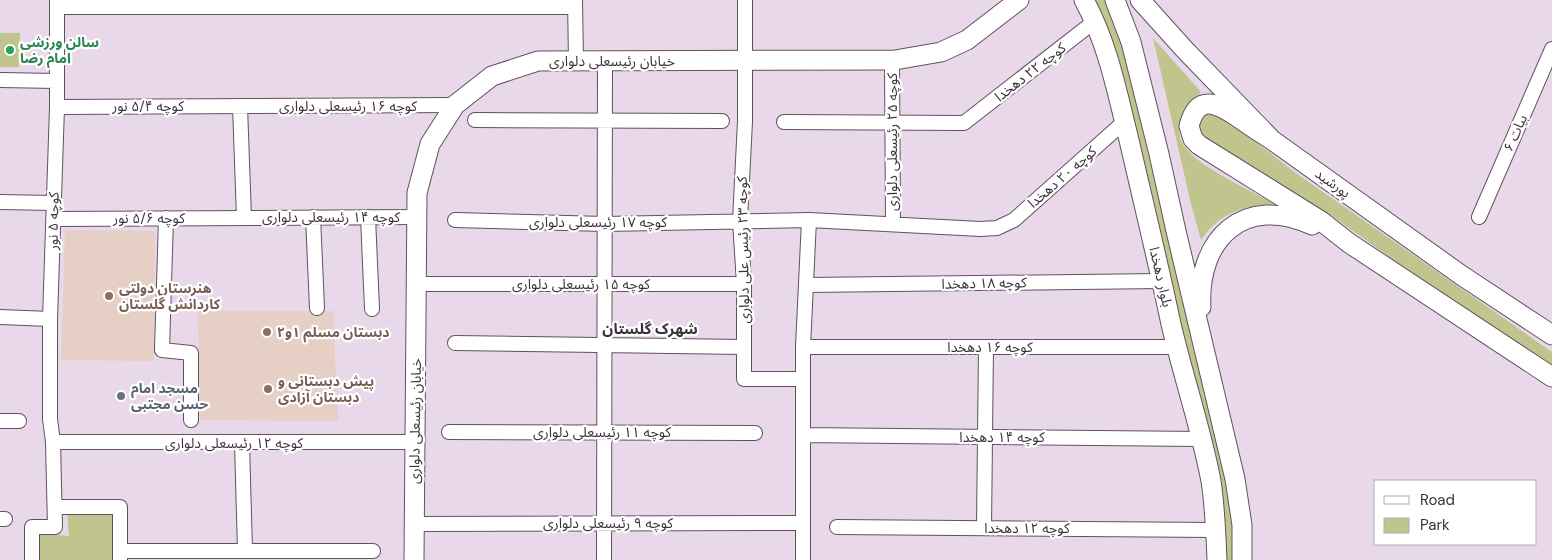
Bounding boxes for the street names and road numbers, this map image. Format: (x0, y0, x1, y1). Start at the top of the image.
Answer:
street label: کوچه ۲۲ دهخدا (991, 39, 1070, 106)
street label: خیابان رئیسعلی دلواری (549, 52, 675, 70)
street label: کوچه ۲۵ رئیسعلی دلواری (883, 73, 902, 211)
street label: کوچه ۵/۴ نور (111, 97, 184, 116)
street label: کوچه ۱۶ رئیسعلی دلواری (279, 97, 417, 116)
street label: بیات ۶ (1499, 111, 1531, 154)
street label: کوچه ۲۰ دهخدا (1024, 142, 1101, 213)
street label: پورشید (1311, 164, 1354, 203)
street label: کوچه ۲۳ رئیس علی دلواری (733, 176, 754, 324)
street label: کوچه ۵ نور (43, 191, 64, 251)
street label: کوچه ۱۴ رئیسعلی دلواری (262, 208, 400, 227)
street label: کوچه ۵/۶ نور (112, 209, 185, 228)
street label: کوچه ۱۷ رئیسعلی دلواری (529, 213, 667, 232)
street label: بلوار دهخدا (1145, 245, 1177, 309)
street label: کوچه ۱۸ دهخدا (941, 273, 1027, 294)
street label: کوچه ۱۵ رئیسعلی دلواری (512, 275, 650, 294)
street label: کوچه ۱۶ دهخدا (947, 338, 1033, 357)
street label: خیابان رئیسعلی دلواری (405, 358, 425, 484)
street label: کوچه ۱۱ رئیسعلی دلواری (533, 423, 671, 442)
street label: کوچه ۱۴ دهخدا (959, 428, 1045, 447)
street label: کوچه ۱۲ رئیسعلی دلواری (165, 434, 303, 453)
street label: کوچه ۹ رئیسعلی دلواری (543, 514, 673, 533)
street label: کوچه ۱۲ دهخدا (984, 519, 1070, 538)

